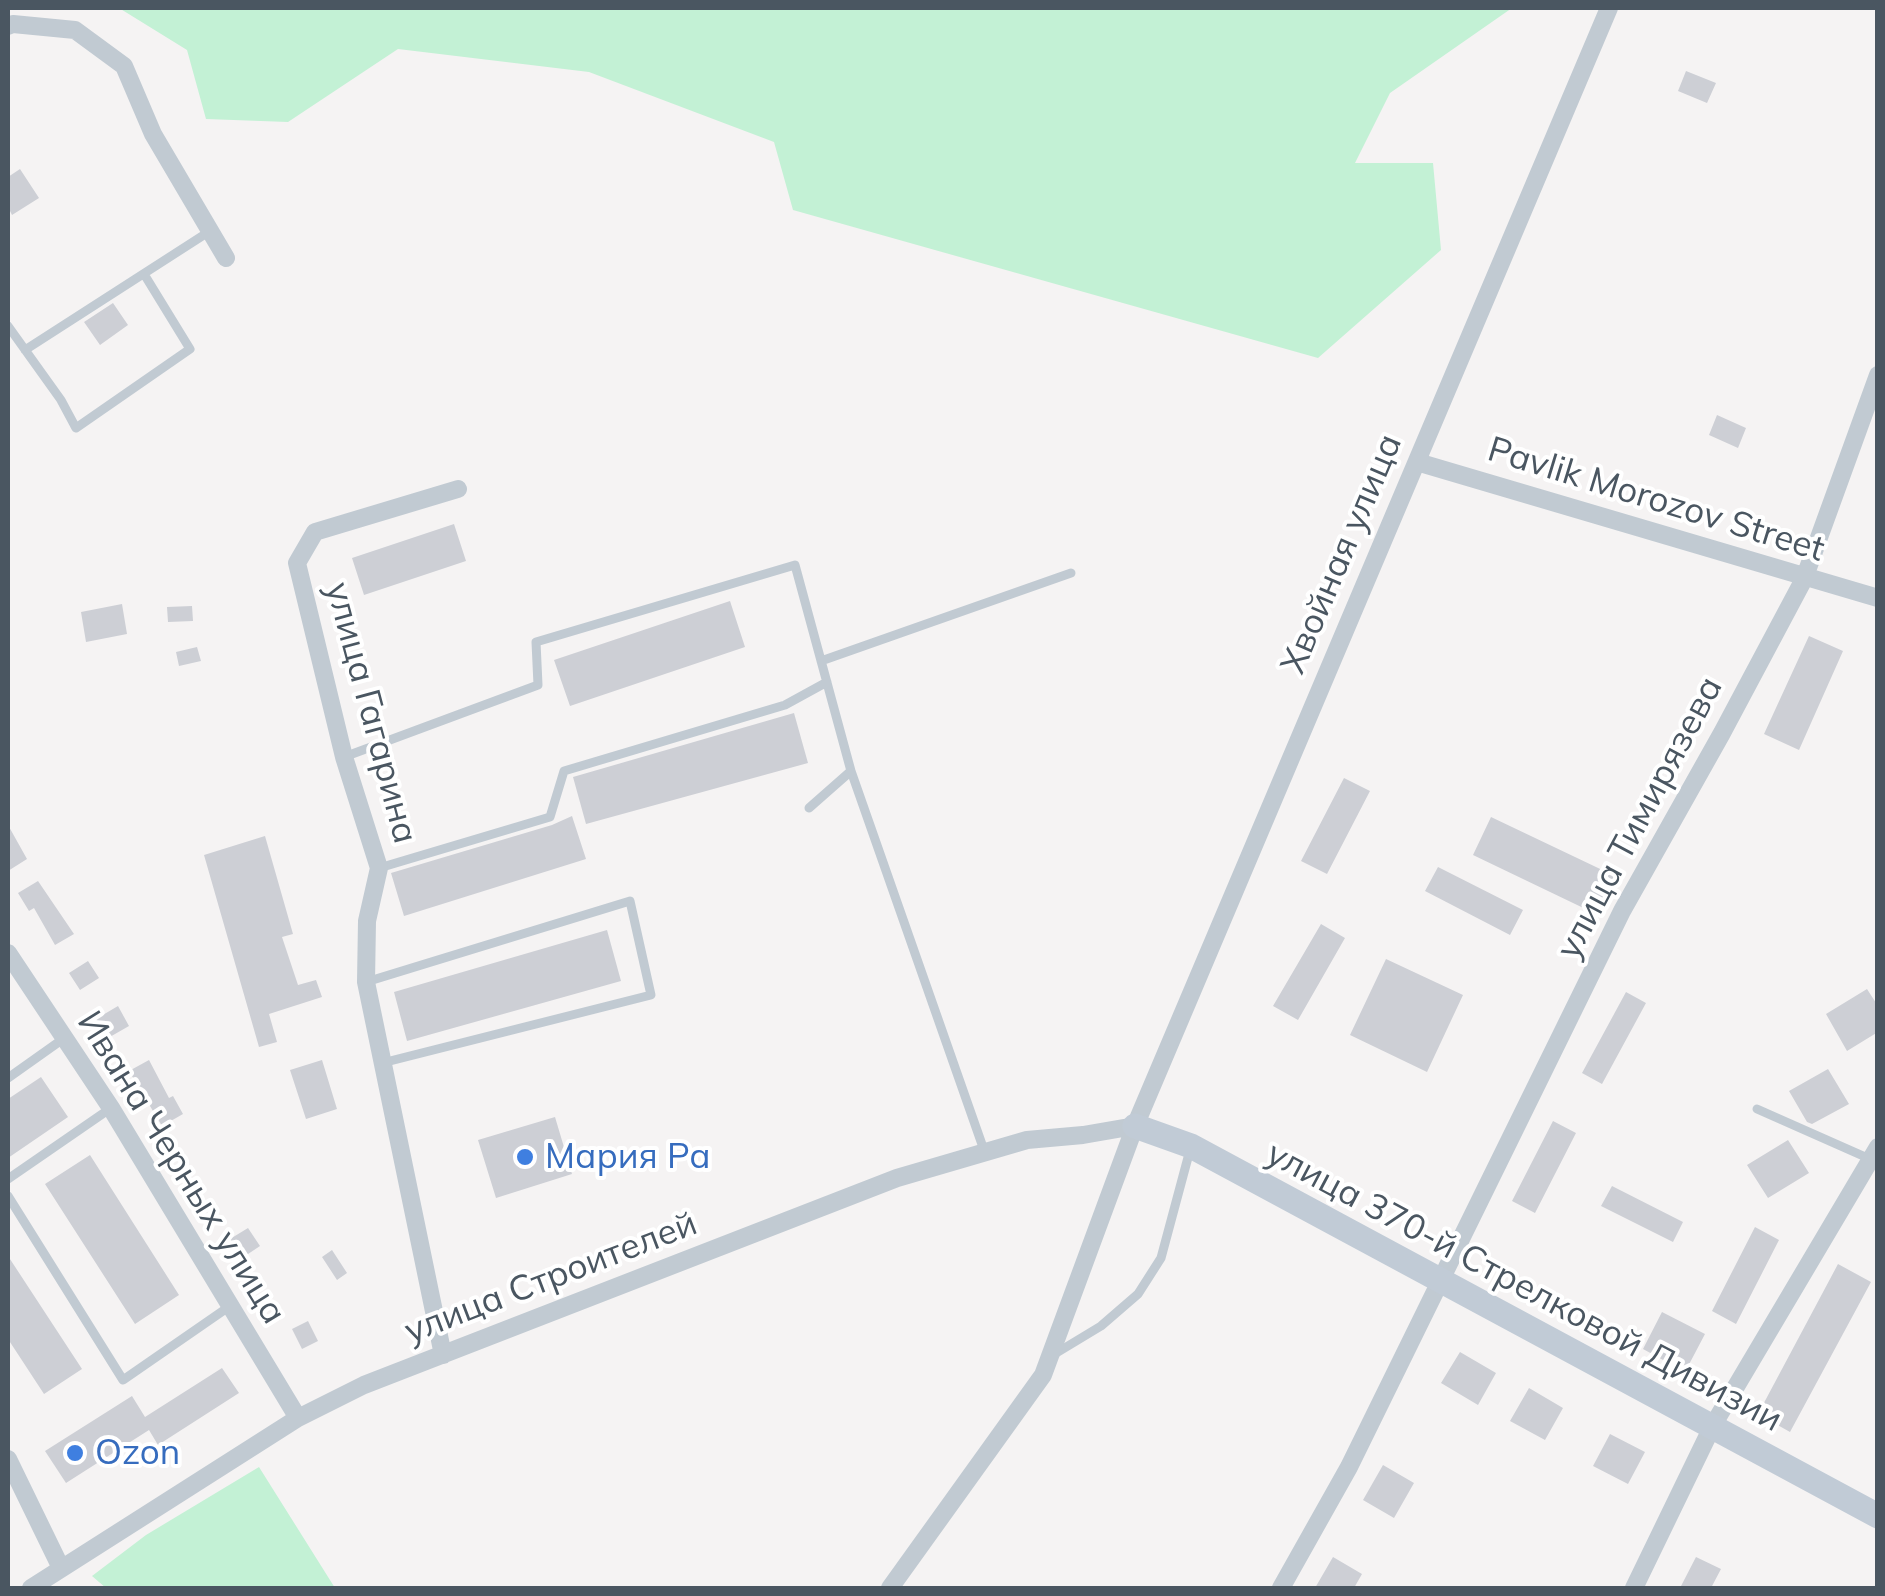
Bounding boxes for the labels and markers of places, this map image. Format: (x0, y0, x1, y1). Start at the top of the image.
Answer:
place label: Мария Ра (545, 1136, 711, 1178)
marker: Мария Ра (514, 1146, 536, 1168)
place label: Ozon (95, 1432, 180, 1474)
marker: Ozon (64, 1442, 86, 1464)

